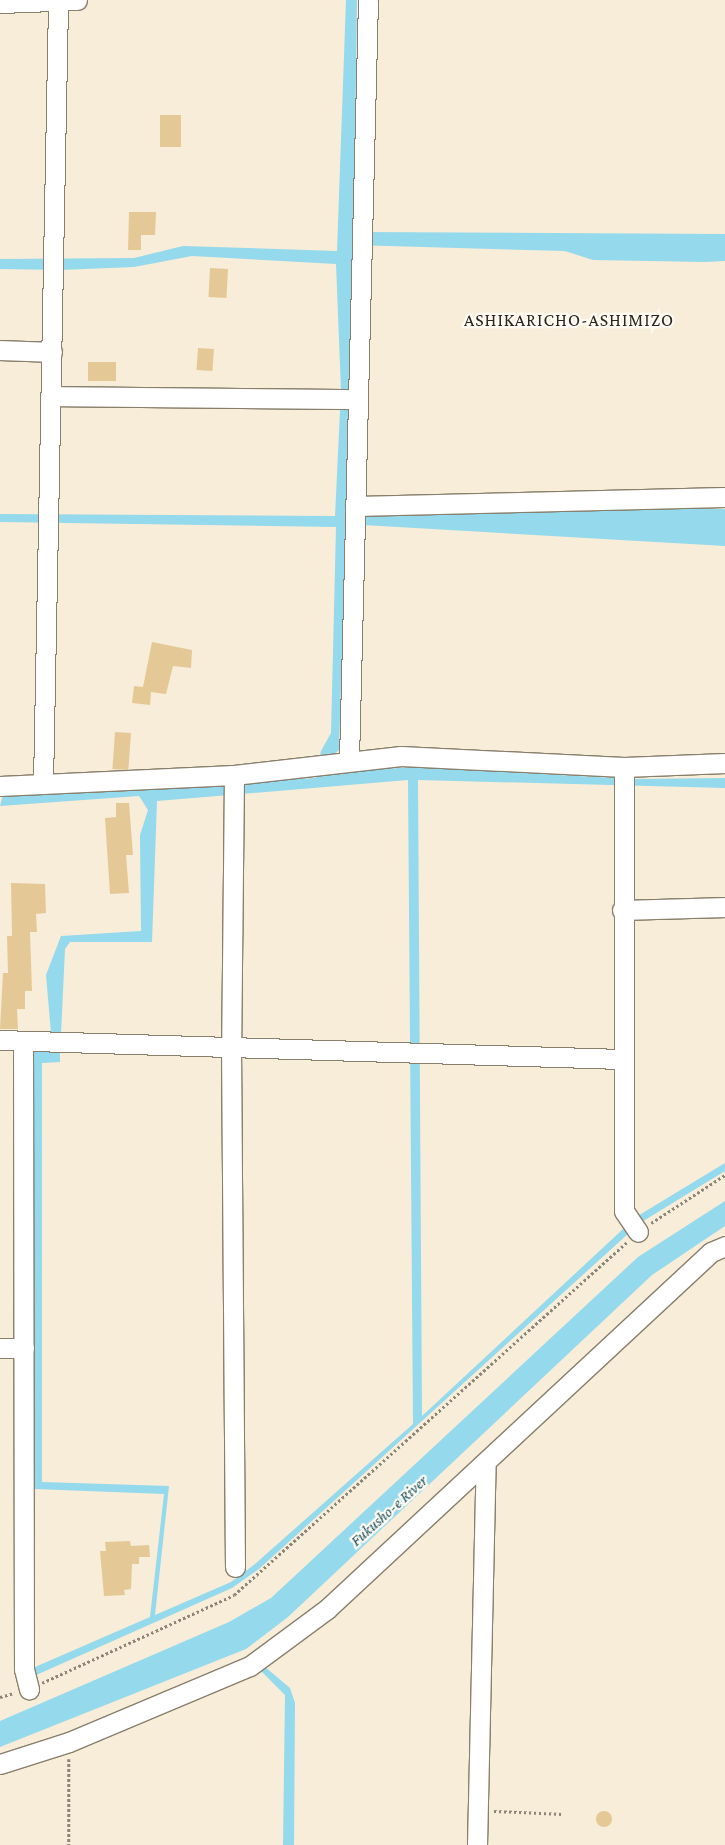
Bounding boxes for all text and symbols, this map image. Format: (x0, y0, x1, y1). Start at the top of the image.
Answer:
district label: ASHIKARICHO-ASHIMIZO (462, 309, 676, 331)
water label: Fukusho-e River (347, 1471, 431, 1551)

